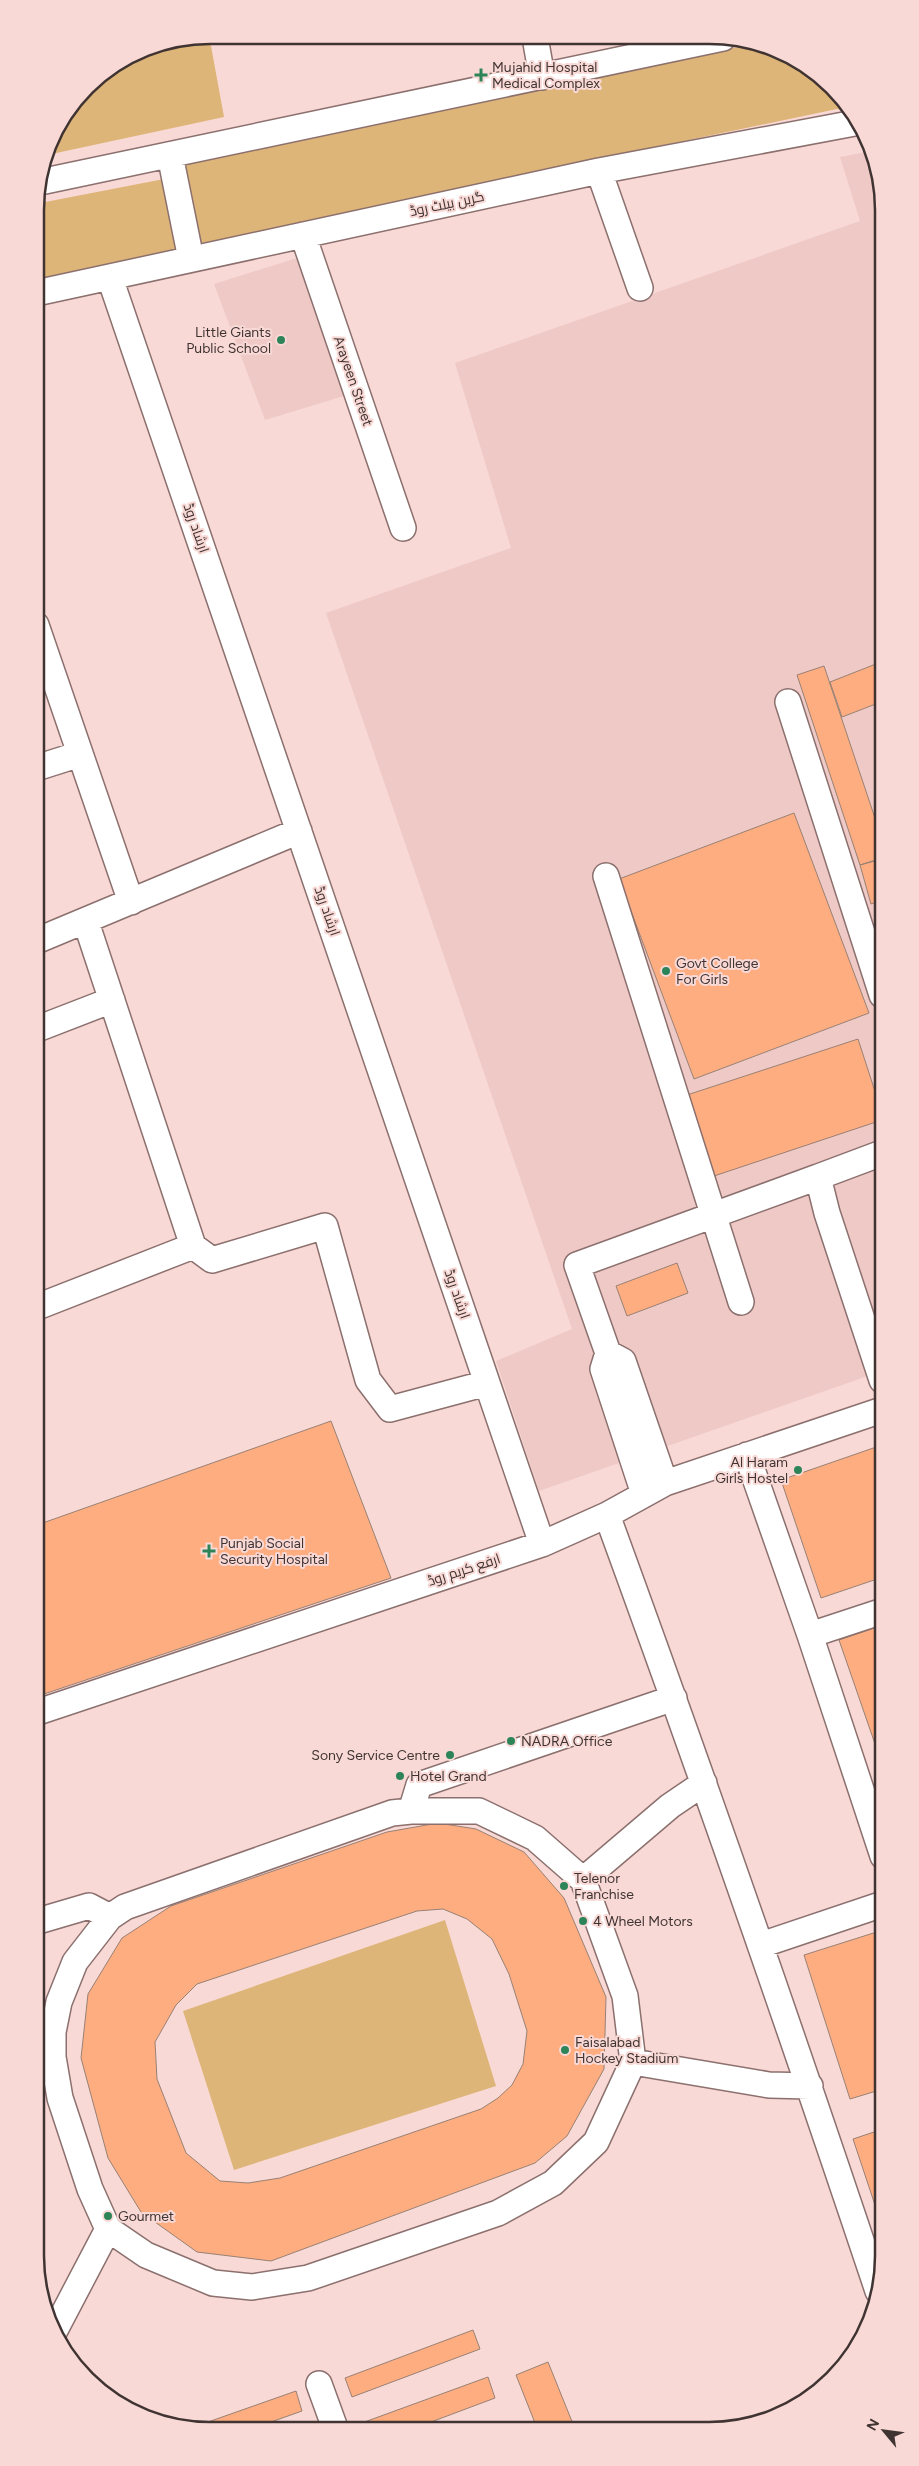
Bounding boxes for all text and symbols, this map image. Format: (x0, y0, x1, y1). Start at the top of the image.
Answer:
place label: Mujahid Hospital Medical Complex (492, 59, 600, 92)
marker: Mujahid Hospital Medical Complex (474, 68, 488, 82)
street label: گرین بیلٹ روڈ (408, 188, 486, 220)
place label: Little Giants Public School (186, 324, 271, 357)
marker: Little Giants Public School (275, 334, 287, 346)
street label: Arayeen Street (330, 334, 376, 428)
street label: ارشاد روڈ (180, 501, 212, 555)
street label: ارشاد روڈ (311, 884, 343, 938)
place label: Govt College For Girls (676, 955, 759, 988)
marker: Govt College For Girls (660, 965, 672, 977)
street label: ارشاد روڈ (441, 1267, 473, 1321)
place label: Al Haram Girls Hostel (715, 1454, 788, 1487)
marker: Al Haram Girls Hostel (792, 1464, 804, 1476)
place label: Punjab Social Security Hospital (220, 1535, 328, 1568)
marker: Punjab Social Security Hospital (202, 1544, 216, 1558)
street label: ارفع کریم روڈ (425, 1550, 503, 1591)
place label: NADRA Office (521, 1733, 613, 1750)
marker: NADRA Office (505, 1735, 517, 1747)
place label: Sony Service Centre (311, 1747, 440, 1764)
marker: Sony Service Centre (444, 1749, 456, 1761)
place label: Hotel Grand (410, 1768, 487, 1785)
marker: Hotel Grand (394, 1770, 406, 1782)
place label: Telenor Franchise (574, 1870, 634, 1903)
marker: Telenor Franchise (558, 1880, 570, 1892)
place label: 4 Wheel Motors (593, 1913, 693, 1930)
marker: 4 Wheel Motors (577, 1915, 589, 1927)
place label: Faisalabad Hockey Stadium (575, 2034, 678, 2067)
marker: Faisalabad Hockey Stadium (559, 2044, 571, 2056)
place label: Gourmet (118, 2208, 174, 2225)
marker: Gourmet (102, 2210, 114, 2222)
north arrow (859, 2406, 909, 2456)
text: N (863, 2416, 883, 2434)

